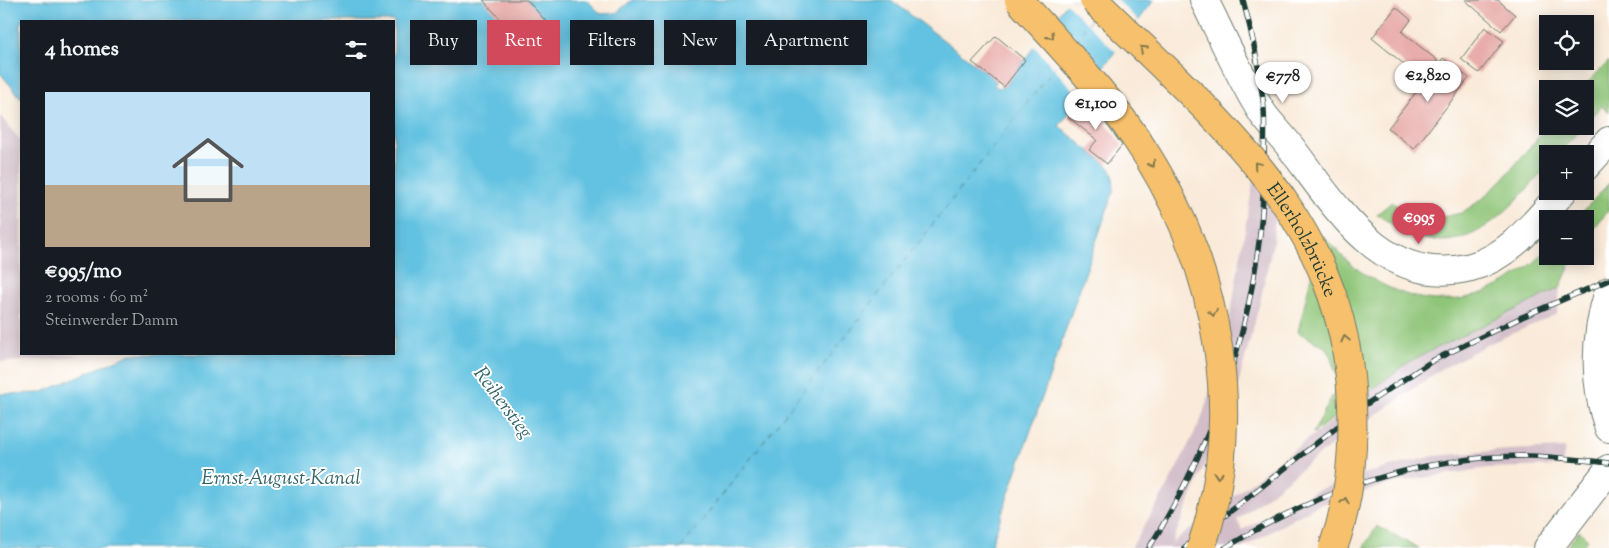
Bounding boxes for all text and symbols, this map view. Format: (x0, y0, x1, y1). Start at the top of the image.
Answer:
map controls (1539, 15, 1594, 265)
button: locate (1539, 15, 1594, 70)
chip: Buy (410, 20, 477, 65)
chip: Rent (487, 20, 560, 65)
chip: Filters (570, 20, 654, 65)
chip: New (664, 20, 736, 65)
chip: Apartment (746, 20, 867, 65)
one-way arrow (1046, 31, 1055, 40)
text: 4 homes (45, 35, 119, 65)
icon: filters (342, 36, 370, 64)
one-way arrow (1140, 46, 1149, 55)
pin: €2,820 (1387, 61, 1469, 103)
pin: €778 (1253, 62, 1313, 104)
text: €2,820 (1406, 65, 1450, 88)
text: €778 (1266, 66, 1300, 89)
button: layers (1539, 80, 1594, 135)
pin: €1,100 (1055, 88, 1137, 131)
text: €1,100 (1075, 93, 1117, 116)
icon: home (163, 125, 253, 215)
button: + (1539, 145, 1594, 200)
one-way arrow (1146, 158, 1156, 167)
one-way arrow (1255, 162, 1263, 171)
street label: Ellerholzbrücke (1259, 178, 1343, 301)
pin: €995 (1389, 202, 1449, 245)
text: €995 (1403, 207, 1435, 230)
button: − (1539, 210, 1594, 265)
text: €995/mo (45, 257, 122, 287)
text: 2 rooms · 60 m² (45, 287, 148, 310)
one-way arrow (1207, 309, 1217, 318)
text: Steinwerder Damm (45, 310, 178, 333)
one-way arrow (1340, 335, 1351, 344)
water label: Reiherstieg (465, 361, 539, 446)
water label: Ernst-August-Kanal (201, 465, 361, 494)
one-way arrow (1213, 471, 1224, 479)
one-way arrow (1339, 497, 1349, 505)

